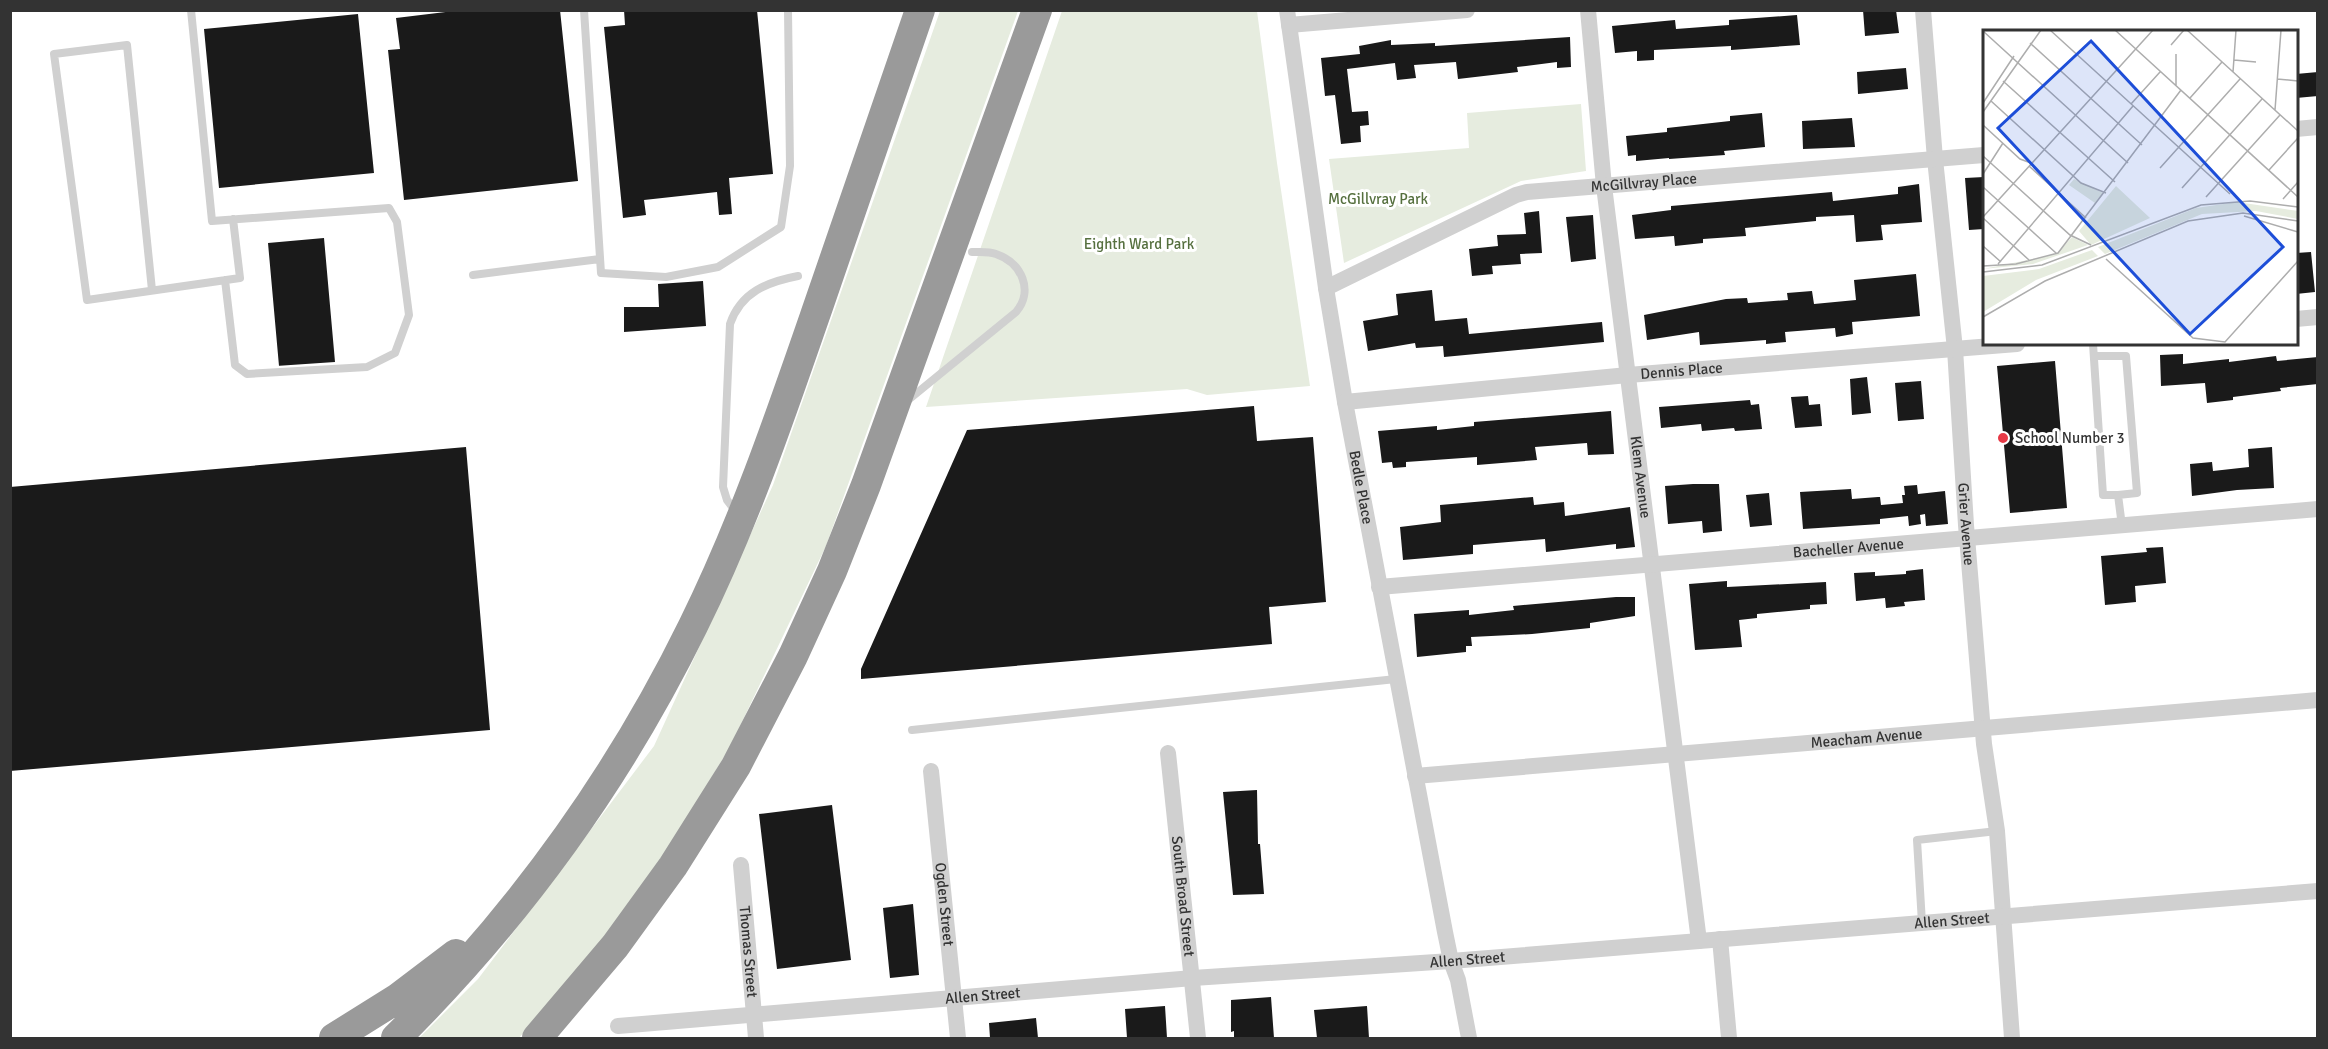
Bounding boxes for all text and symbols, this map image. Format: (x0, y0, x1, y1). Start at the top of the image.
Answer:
inset map (1983, 30, 2298, 345)
street label: McGillvray Place (1590, 169, 1697, 196)
park label: McGillvray Park (1328, 190, 1429, 208)
park label: Eighth Ward Park (1084, 235, 1195, 253)
street label: Dennis Place (1640, 358, 1723, 383)
place label: School Number 3 (2015, 429, 2125, 447)
marker: School Number 3 (1996, 431, 2010, 445)
street label: Klem Avenue (1627, 435, 1655, 519)
street label: Bedle Place (1345, 449, 1377, 526)
street label: Grier Avenue (1954, 482, 1978, 566)
street label: Bacheller Avenue (1792, 534, 1905, 562)
street label: Meacham Avenue (1810, 724, 1923, 752)
street label: South Broad Street (1168, 835, 1198, 957)
street label: Ogden Street (931, 862, 958, 947)
street label: Thomas Street (736, 905, 761, 998)
street label: Allen Street (1913, 909, 1990, 933)
street label: Allen Street (1429, 948, 1506, 971)
street label: Allen Street (944, 983, 1021, 1008)

